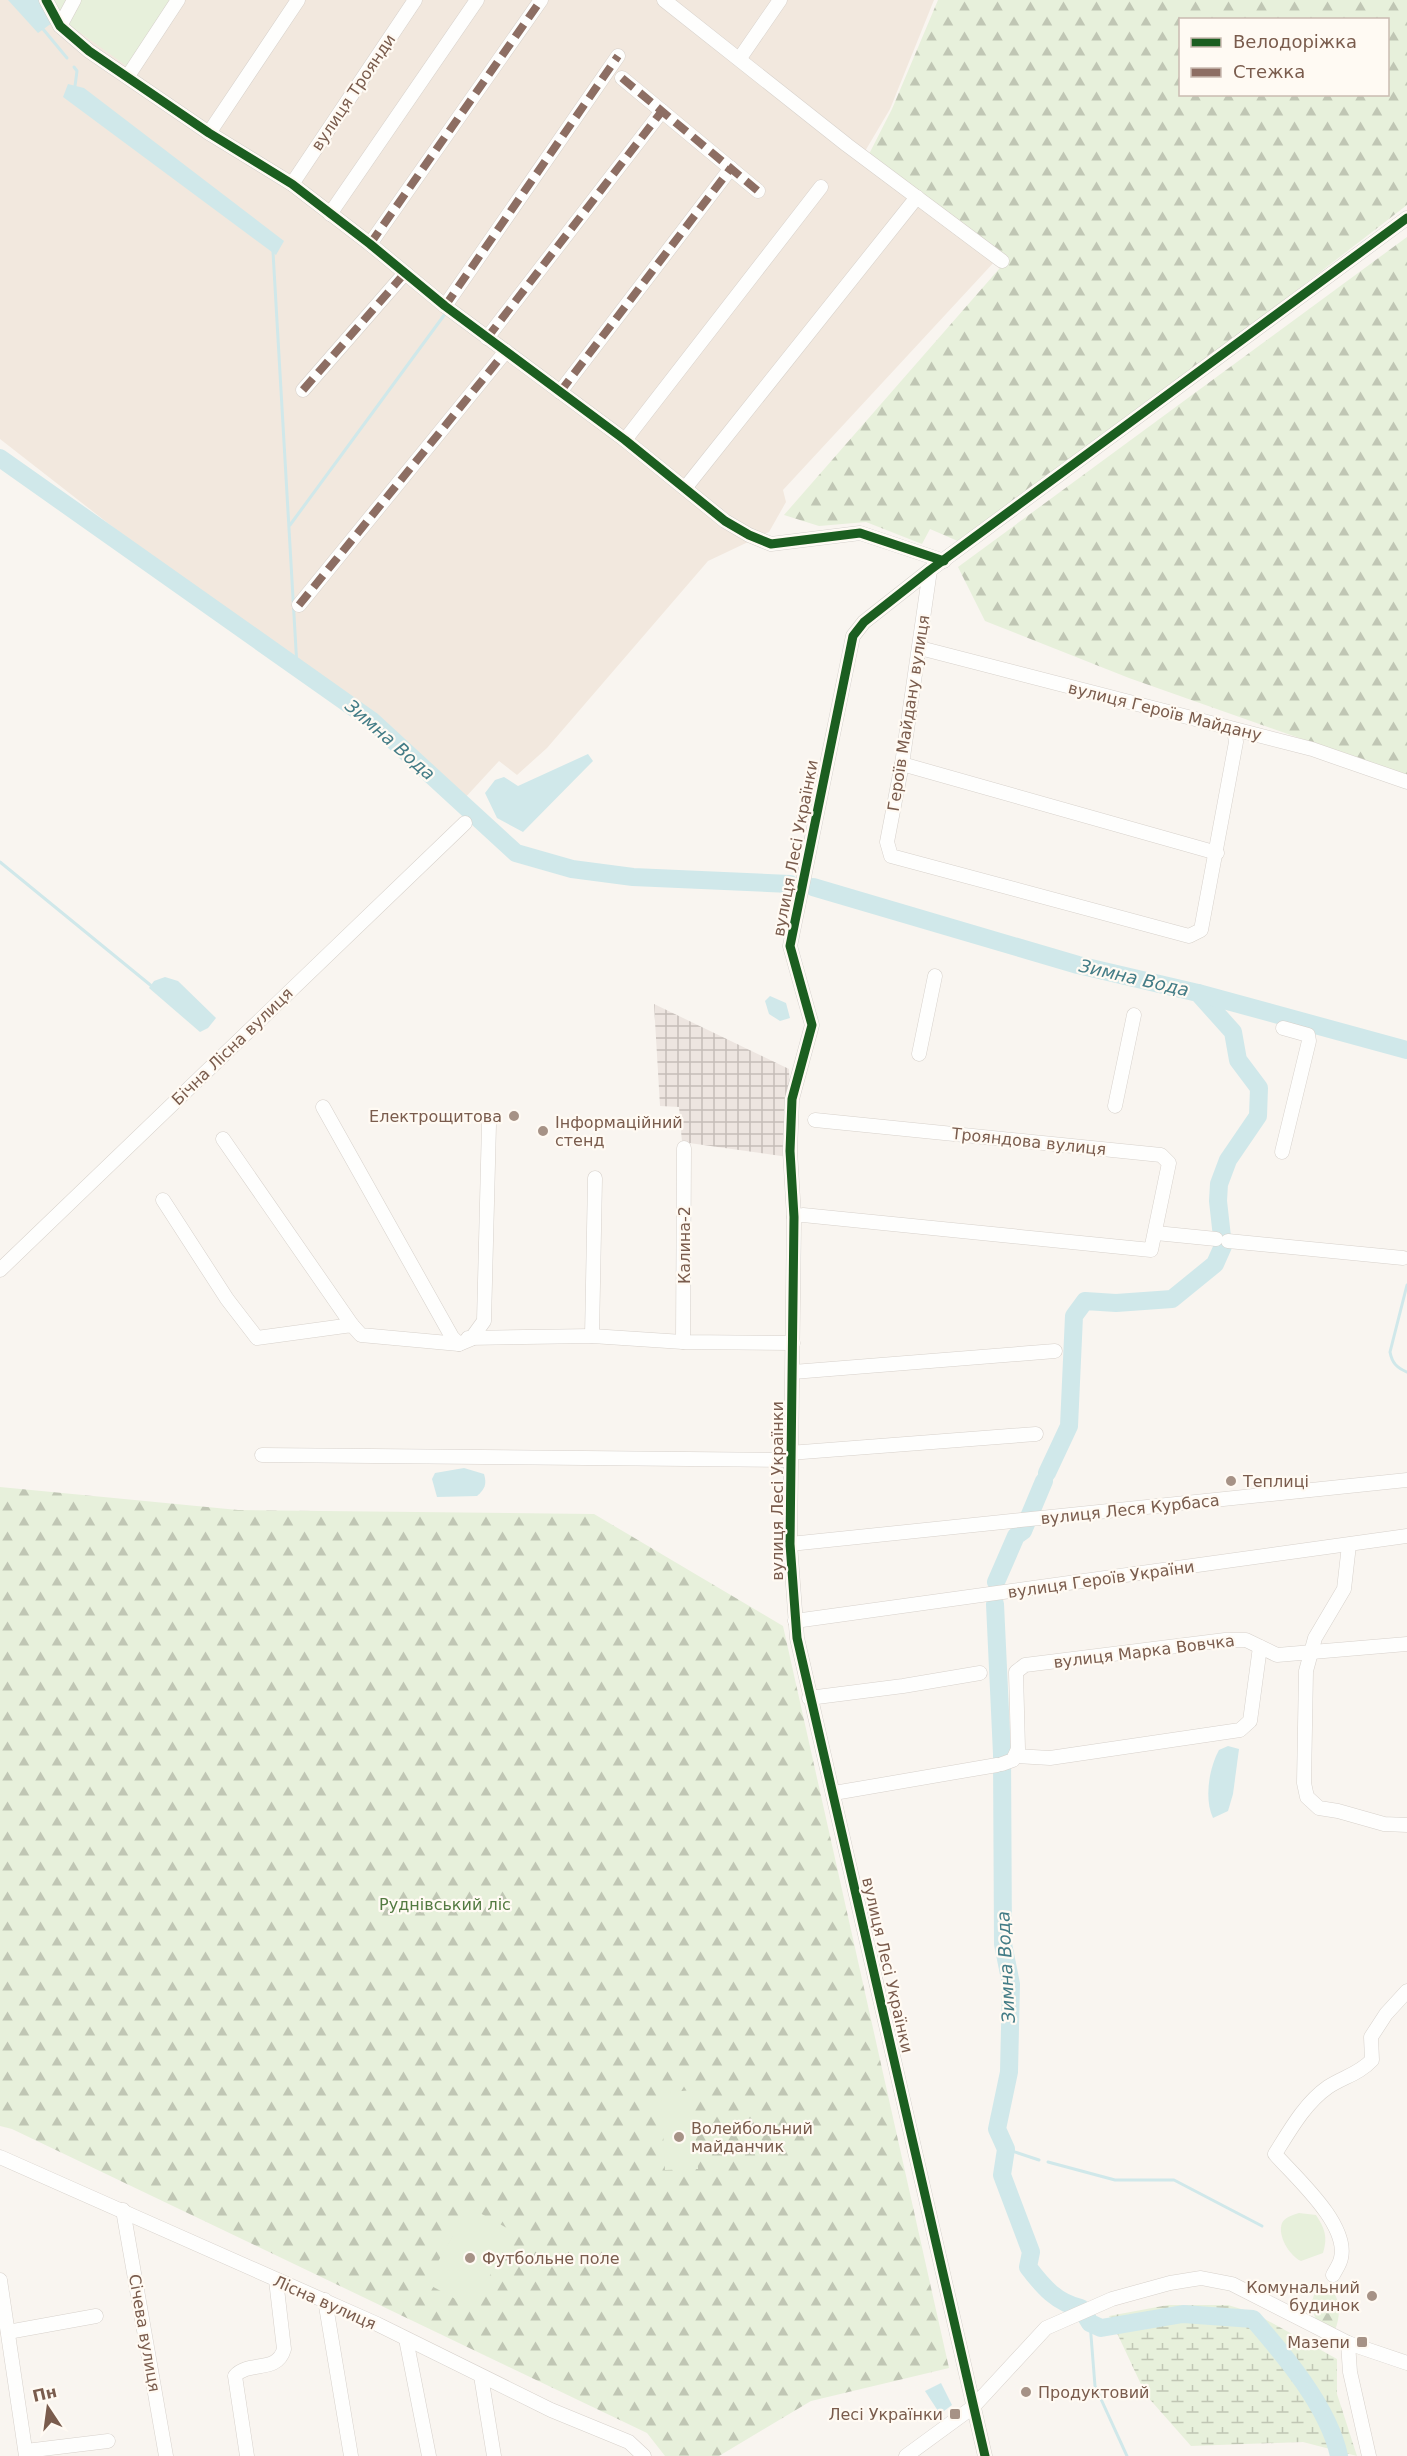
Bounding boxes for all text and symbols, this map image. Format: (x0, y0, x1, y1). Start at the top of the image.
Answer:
legend (1179, 18, 1389, 96)
street label: вулиця Троянди (307, 30, 399, 154)
text: Велодоріжка (1233, 31, 1357, 52)
text: Стежка (1233, 61, 1305, 82)
street label: Героїв Майдану вулиця (884, 614, 933, 813)
street label: вулиця Героїв Майдану (1066, 678, 1263, 745)
water label: Зимна Вода (341, 695, 440, 784)
street label: вулиця Лесі Українки (769, 758, 822, 938)
water label: Зимна Вода (1077, 955, 1191, 1000)
street label: Бічна Лісна вулиця (168, 984, 297, 1109)
place label: Електрощитова (369, 1107, 502, 1126)
marker: Електрощитова (507, 1109, 521, 1123)
place label: Інформаційний стенд (555, 1113, 683, 1150)
marker: Інформаційний стенд (536, 1124, 550, 1138)
street label: Трояндова вулиця (950, 1124, 1107, 1159)
street label: Калина-2 (675, 1206, 694, 1284)
street label: вулиця Лесі Українки (768, 1401, 787, 1581)
place label: Теплиці (1242, 1472, 1309, 1491)
marker: Теплиці (1224, 1474, 1238, 1488)
street label: вулиця Леся Курбаса (1040, 1491, 1220, 1528)
street label: вулиця Героїв України (1007, 1557, 1196, 1602)
street label: вулиця Марка Вовчка (1052, 1631, 1236, 1672)
street label: вулиця Лесі Українки (858, 1875, 917, 2055)
park label: Руднівський ліс (379, 1895, 511, 1914)
water label: Зимна Вода (992, 1910, 1019, 2024)
place label: Волейбольний майданчик (691, 2119, 813, 2156)
marker: Волейбольний майданчик (672, 2130, 686, 2144)
place label: Футбольне поле (482, 2249, 620, 2268)
marker: Футбольне поле (463, 2251, 477, 2265)
street label: Лісна вулиця (270, 2271, 379, 2334)
street label: Січева вулиця (125, 2273, 164, 2393)
place label: Комунальний будинок (1246, 2278, 1360, 2315)
marker: Комунальний будинок (1365, 2289, 1379, 2303)
place label: Мазепи (1287, 2333, 1350, 2352)
marker: Мазепи (1355, 2335, 1369, 2349)
north arrow (18, 2378, 78, 2438)
text: Пн (31, 2382, 59, 2406)
place label: Продуктовий (1038, 2383, 1150, 2402)
marker: Продуктовий (1019, 2385, 1033, 2399)
place label: Лесі Українки (828, 2405, 943, 2424)
marker: Лесі Українки (948, 2407, 962, 2421)

